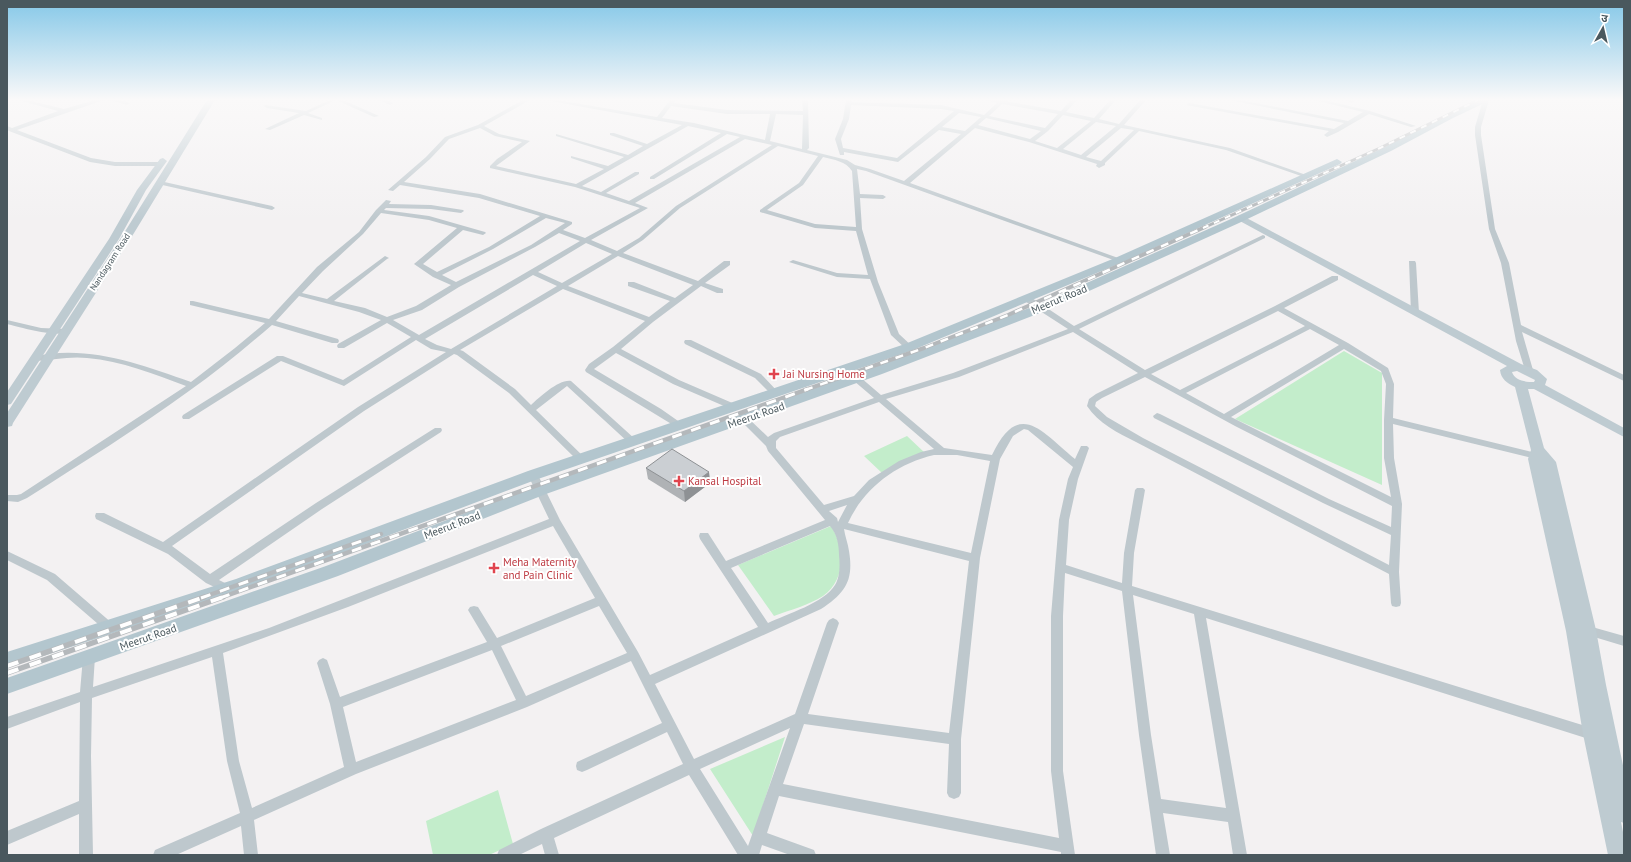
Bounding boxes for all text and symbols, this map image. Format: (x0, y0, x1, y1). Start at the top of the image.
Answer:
north arrow (1583, 8, 1623, 48)
text: उ (1600, 11, 1609, 26)
street label: Nandagram Road (87, 231, 132, 292)
street label: Meerut Road (1029, 281, 1089, 317)
place label: Jai Nursing Home (782, 367, 865, 381)
marker: Jai Nursing Home (768, 368, 780, 380)
street label: Meerut Road (726, 399, 786, 431)
place label: Kansal Hospital (688, 474, 762, 488)
marker: Kansal Hospital (673, 475, 685, 487)
street label: Meerut Road (422, 508, 482, 542)
place label: Meha Maternity and Pain Clinic (503, 555, 577, 582)
marker: Meha Maternity and Pain Clinic (488, 562, 500, 574)
street label: Meerut Road (118, 621, 178, 653)

